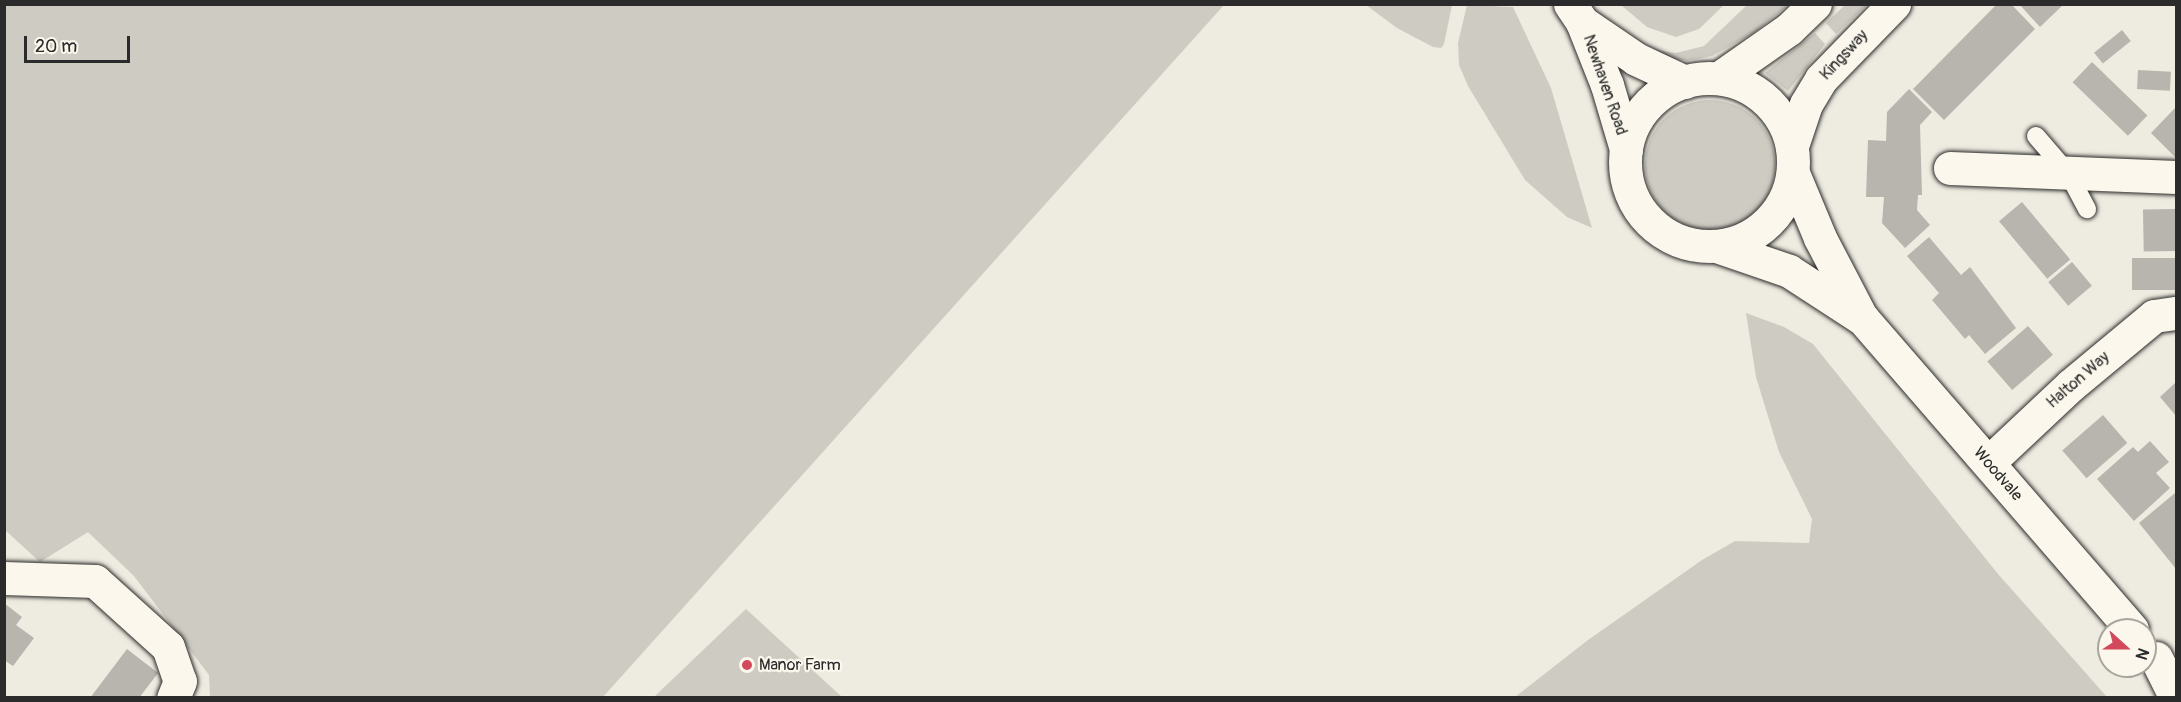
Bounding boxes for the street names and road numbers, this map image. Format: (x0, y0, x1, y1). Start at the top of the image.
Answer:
street label: Kingsway (1816, 26, 1872, 84)
street label: Newhaven Road (1579, 32, 1631, 138)
street label: Halton Way (2043, 348, 2113, 412)
street label: Woodvale (1969, 443, 2027, 505)

